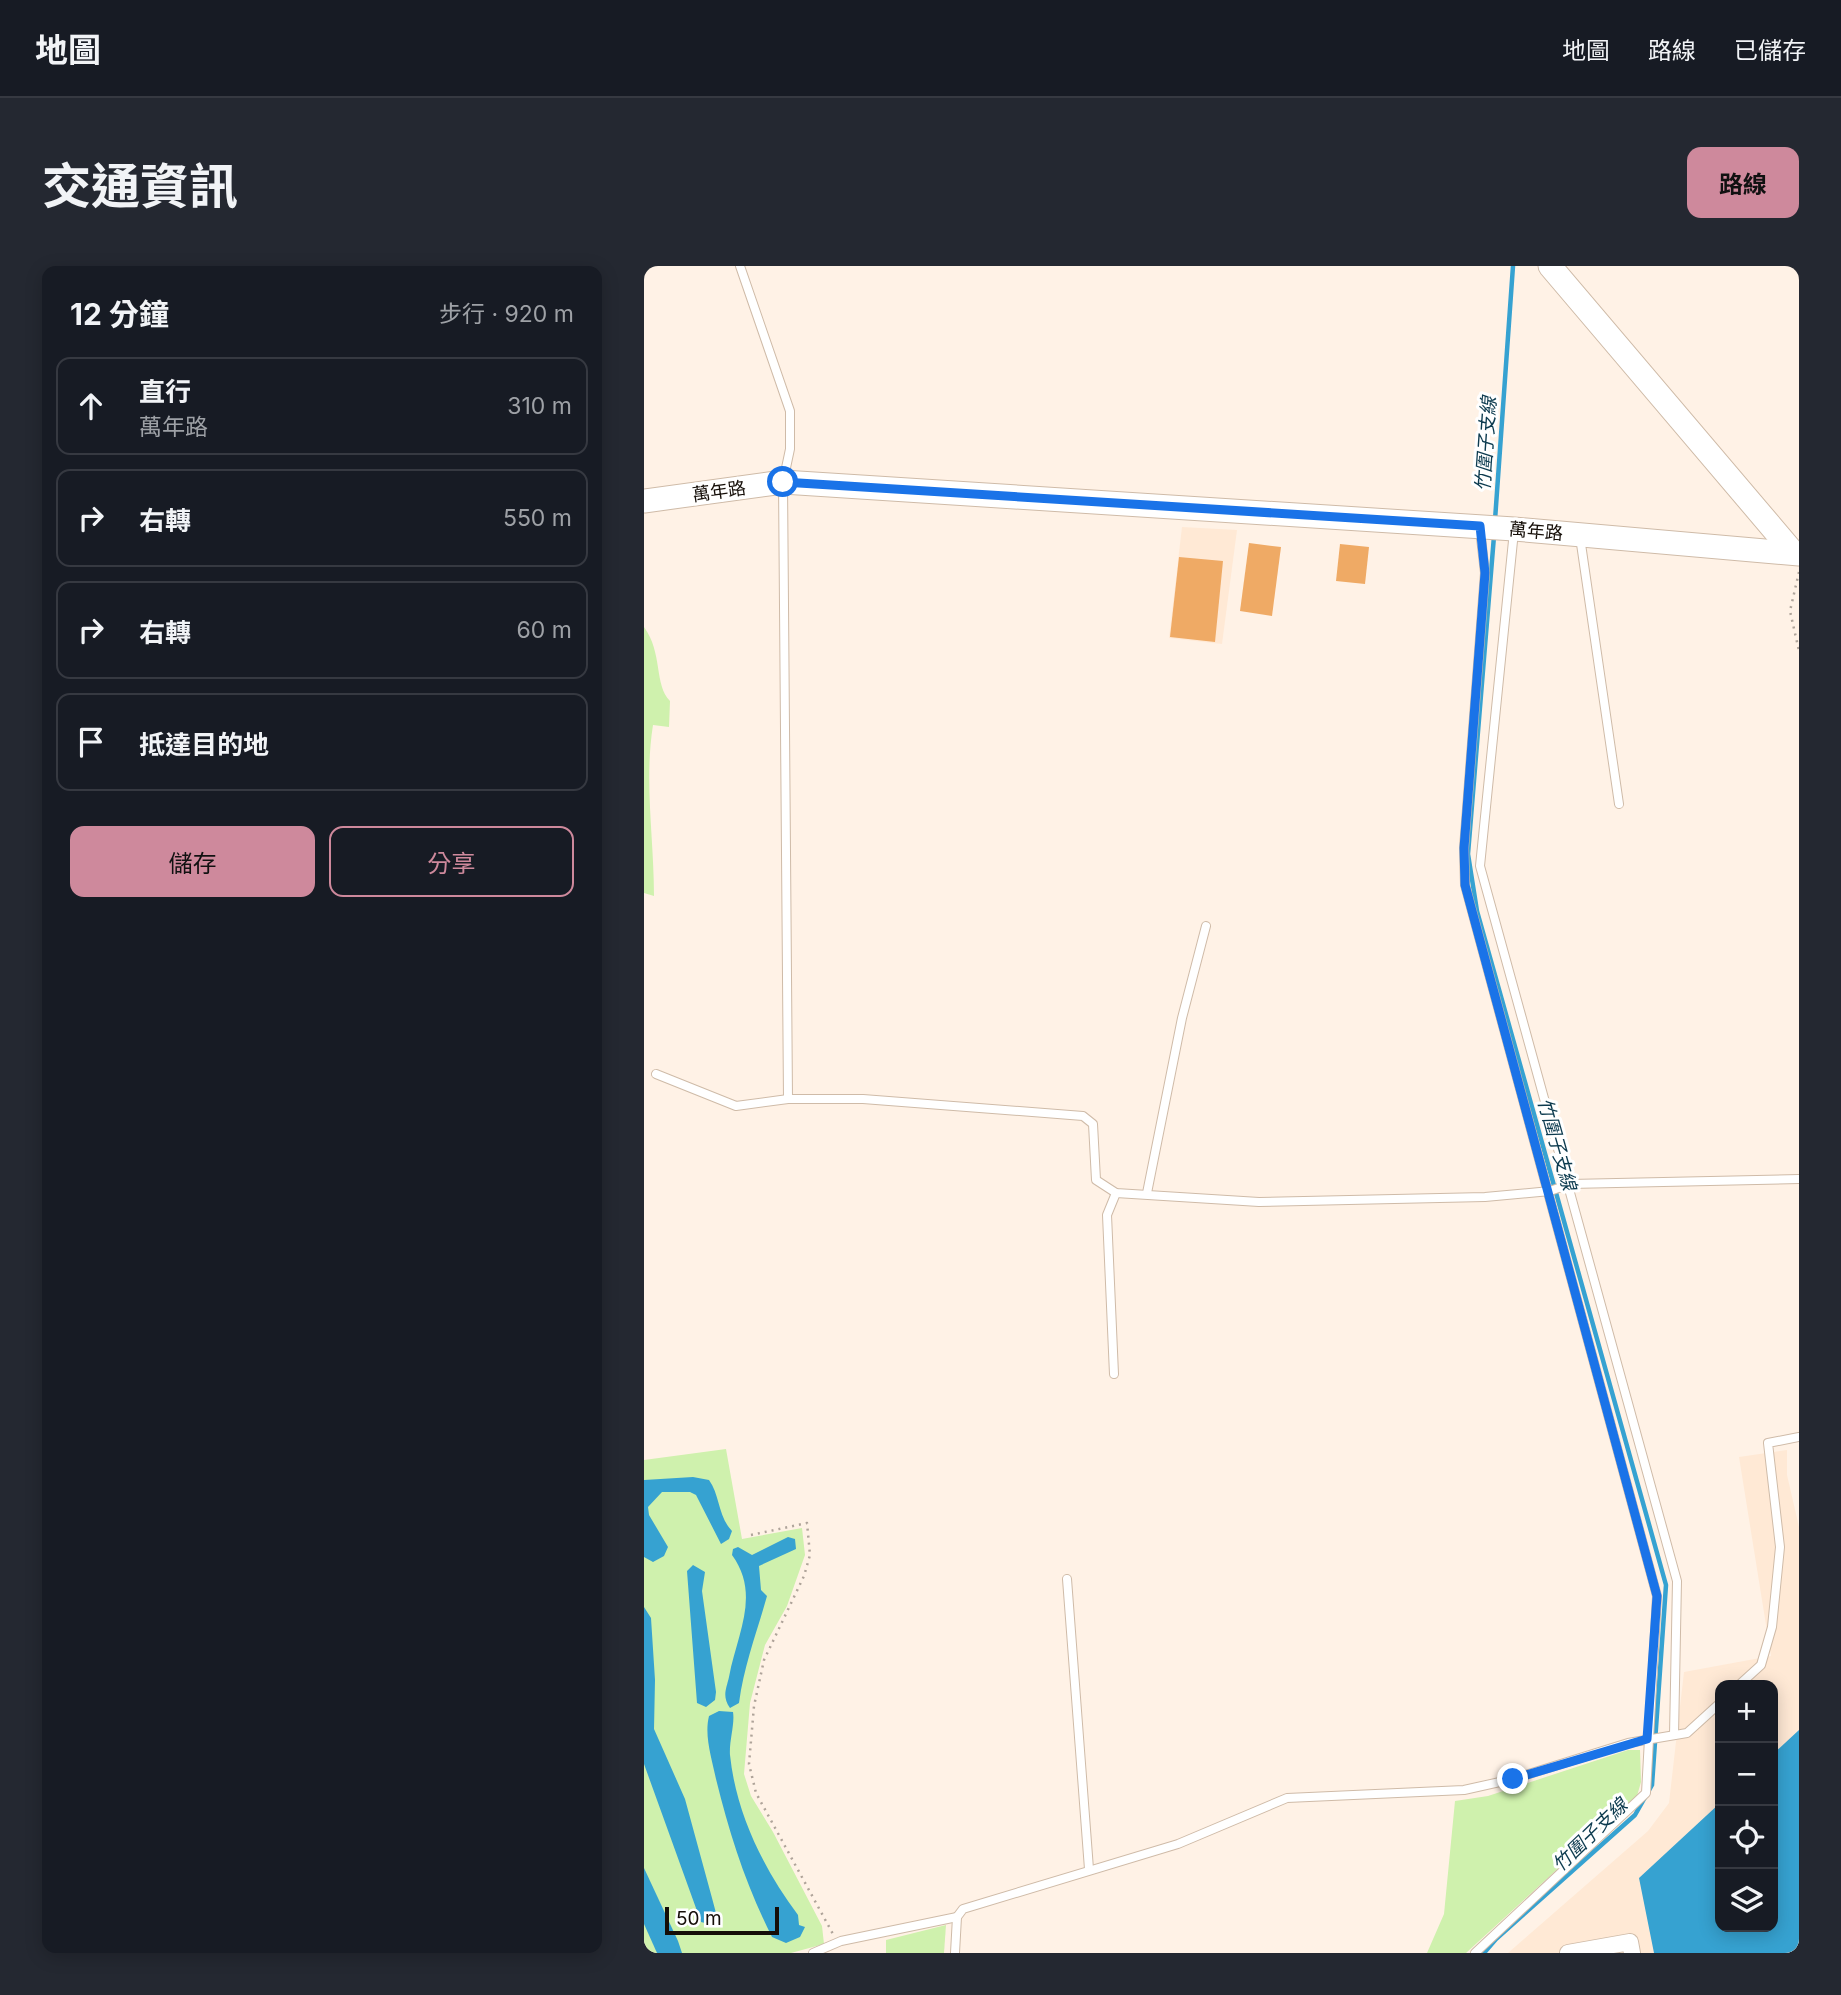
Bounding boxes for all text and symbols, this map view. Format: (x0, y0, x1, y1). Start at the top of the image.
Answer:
text: 地圖 (35, 30, 101, 70)
text: 地圖 (1562, 36, 1610, 65)
text: 路線 (1648, 36, 1696, 65)
text: 已儲存 (1734, 36, 1806, 65)
button: 路線 (1687, 147, 1799, 218)
text: 交通資訊 (42, 157, 238, 216)
text: 12 分鐘 (70, 296, 169, 332)
text: 步行 · 920 m (439, 300, 574, 328)
text: 直行 (139, 376, 191, 407)
icon: ahead (72, 387, 110, 425)
text: 310 m (507, 392, 572, 420)
water label: 竹圍子支線 (1471, 394, 1501, 492)
text: 萬年路 (139, 413, 208, 441)
route start (767, 466, 798, 497)
street label: 萬年路 (691, 477, 747, 505)
icon: right (72, 499, 110, 537)
text: 550 m (503, 504, 572, 532)
text: 右轉 (139, 505, 191, 536)
street label: 萬年路 (1508, 518, 1564, 544)
icon: right (72, 611, 110, 649)
text: 60 m (517, 616, 572, 644)
text: 右轉 (139, 617, 191, 648)
icon: arrive (72, 723, 110, 761)
text: 抵達目的地 (139, 729, 269, 760)
button: 儲存 (70, 826, 315, 897)
button: 分享 (329, 826, 574, 897)
water label: 竹圍子支線 (1533, 1095, 1582, 1195)
map controls (1715, 1680, 1778, 1932)
button: + (1715, 1680, 1778, 1743)
button: − (1715, 1743, 1778, 1806)
route end (1497, 1763, 1528, 1794)
water label: 竹圍子支線 (1548, 1792, 1634, 1876)
button: locate (1715, 1806, 1778, 1869)
button: layers (1715, 1869, 1778, 1932)
scale bar (665, 1904, 779, 1936)
text: 50 m (676, 1907, 722, 1930)

